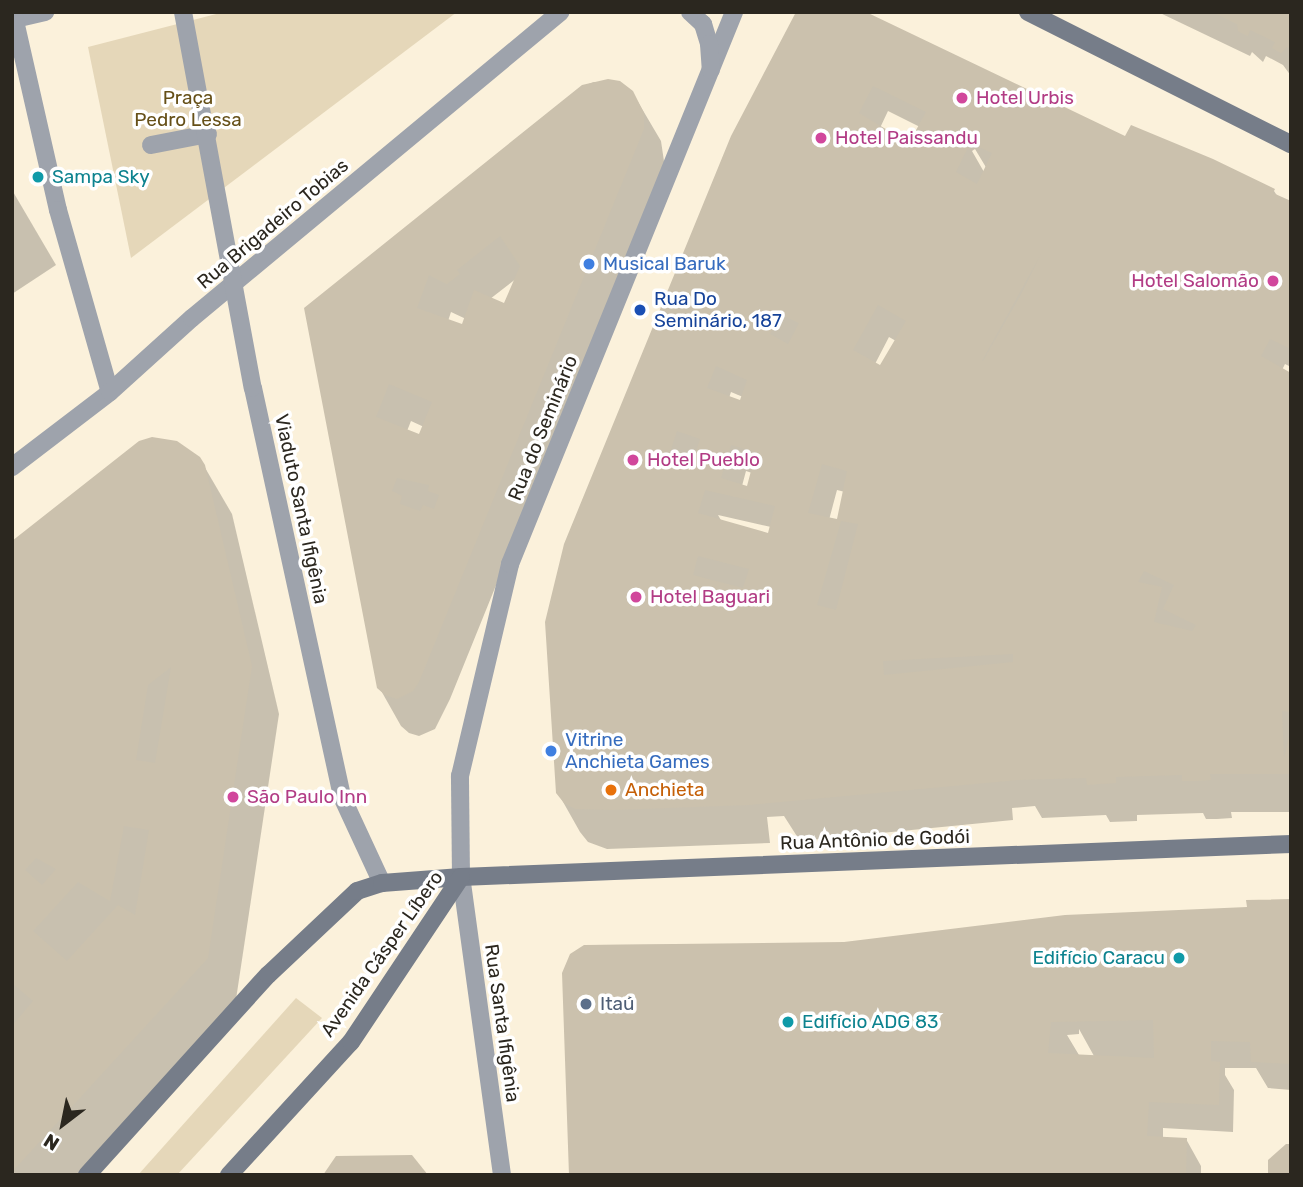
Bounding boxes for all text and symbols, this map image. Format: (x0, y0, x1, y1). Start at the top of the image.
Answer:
park label: Praça Pedro Lessa (134, 87, 242, 131)
place label: Hotel Urbis (976, 87, 1074, 109)
marker: Hotel Urbis (954, 90, 970, 106)
place label: Hotel Paissandu (835, 127, 978, 149)
marker: Hotel Paissandu (813, 130, 829, 146)
street label: Rua Brigadeiro Tobias (193, 154, 353, 294)
place label: Sampa Sky (52, 166, 150, 188)
marker: Sampa Sky (30, 169, 46, 185)
place label: Musical Baruk (603, 253, 726, 275)
marker: Musical Baruk (581, 256, 597, 272)
place label: Hotel Salomão (1131, 270, 1259, 292)
marker: Hotel Salomão (1265, 273, 1281, 289)
place label: Rua Do Seminário, 187 (654, 288, 782, 332)
marker: Rua Do Seminário, 187 (632, 302, 648, 318)
street label: Rua do Seminário (503, 352, 583, 504)
street label: Viaduto Santa Ifigênia (270, 412, 332, 606)
place label: Hotel Pueblo (647, 449, 760, 471)
marker: Hotel Pueblo (625, 452, 641, 468)
place label: Hotel Baguari (650, 586, 770, 608)
marker: Hotel Baguari (628, 589, 644, 605)
place label: Vitrine Anchieta Games (565, 729, 710, 773)
marker: Vitrine Anchieta Games (543, 743, 559, 759)
place label: Anchieta (625, 779, 704, 801)
marker: Anchieta (603, 782, 619, 798)
place label: São Paulo Inn (247, 786, 367, 808)
marker: São Paulo Inn (225, 789, 241, 805)
street label: Rua Antônio de Godói (779, 825, 971, 855)
street label: Avenida Cásper Líbero (316, 867, 448, 1041)
street label: Rua Santa Ifigênia (480, 942, 524, 1104)
place label: Edifício Caracu (1032, 947, 1165, 969)
marker: Edifício Caracu (1171, 950, 1187, 966)
place label: Itaú (600, 993, 635, 1015)
marker: Itaú (578, 996, 594, 1012)
place label: Edifício ADG 83 (802, 1011, 939, 1033)
marker: Edifício ADG 83 (780, 1014, 796, 1030)
north arrow (28, 1089, 98, 1159)
text: N (40, 1129, 64, 1156)

